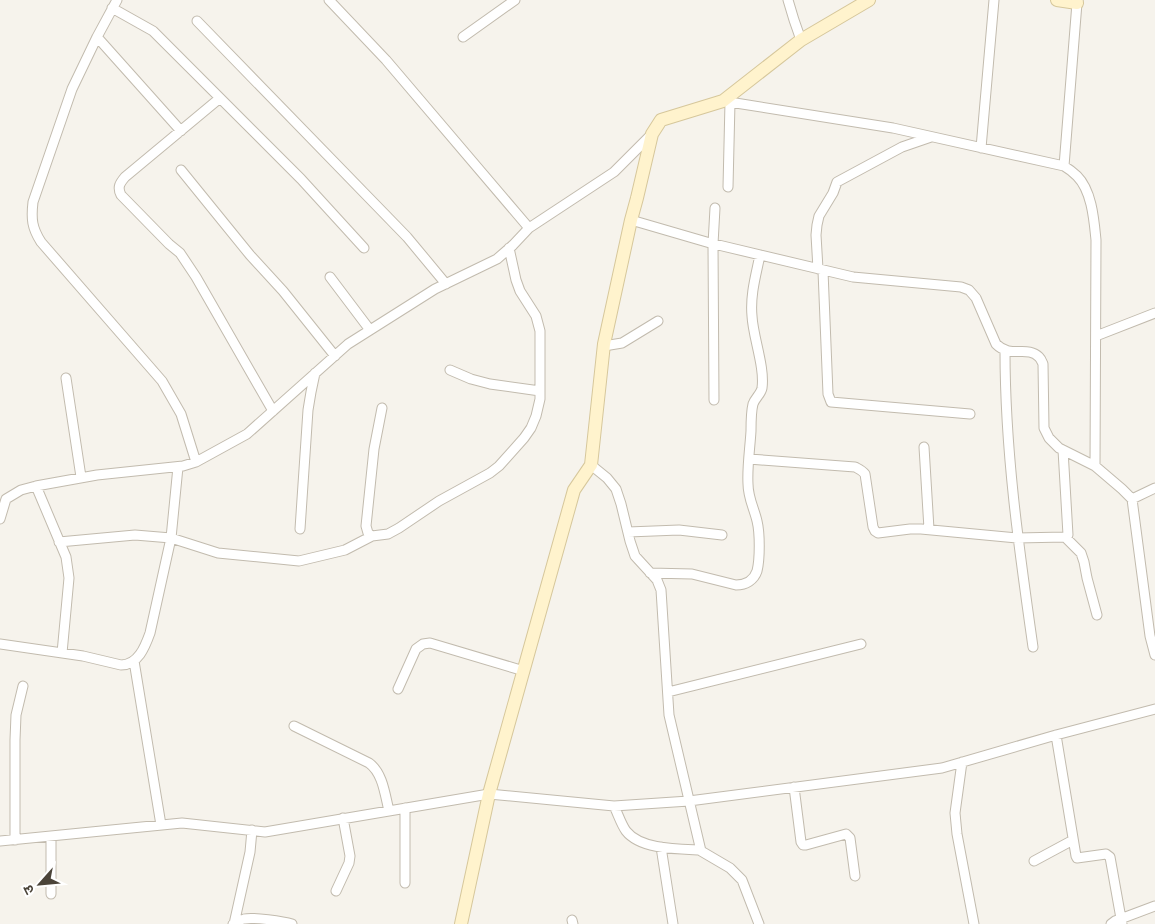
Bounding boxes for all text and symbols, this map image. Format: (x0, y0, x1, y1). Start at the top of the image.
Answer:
north arrow (15, 859, 65, 909)
text: उ (21, 882, 37, 896)

